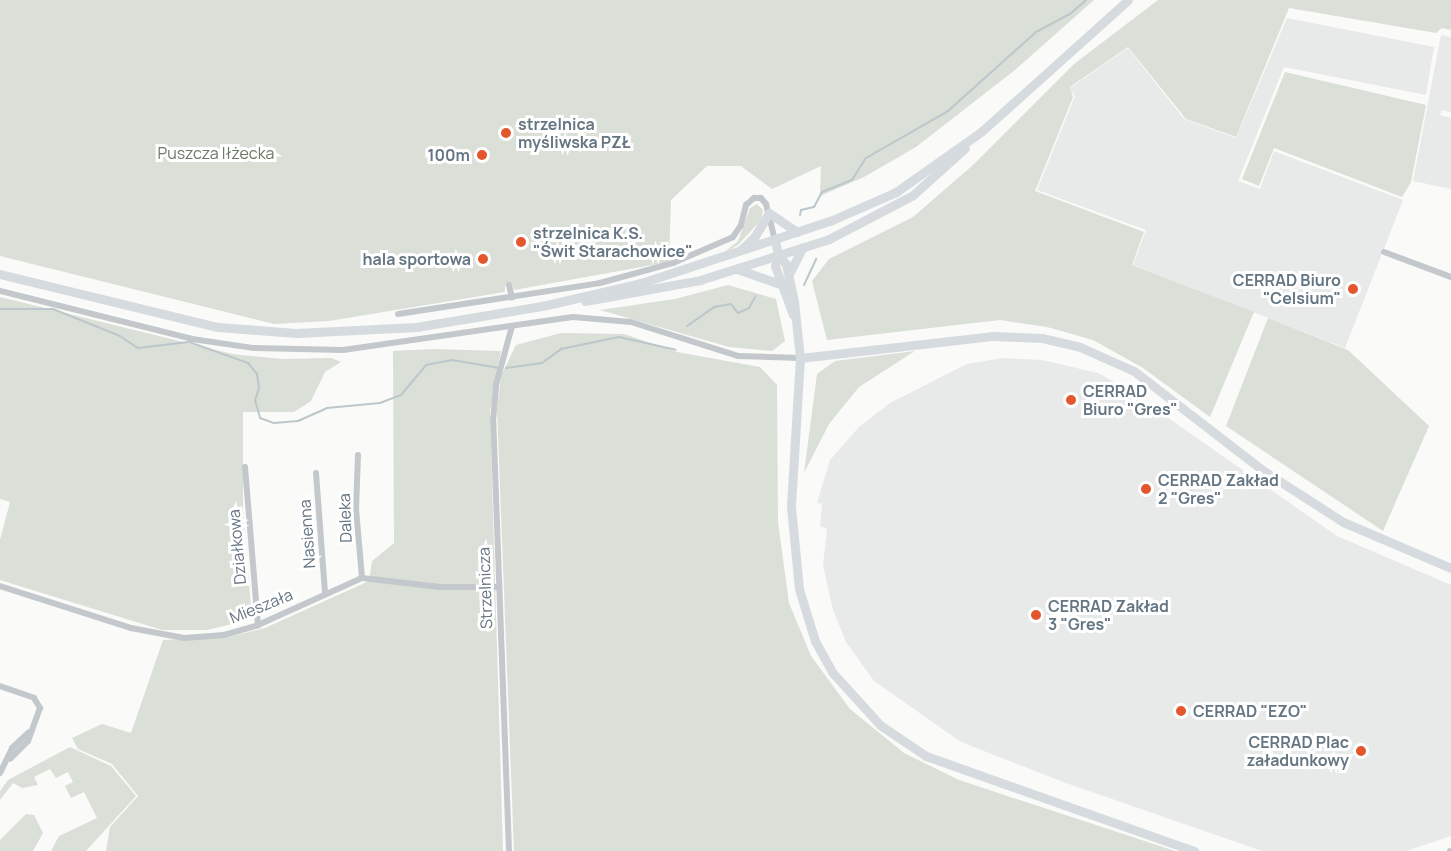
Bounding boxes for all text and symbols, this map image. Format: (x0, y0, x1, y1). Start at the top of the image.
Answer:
place label: strzelnica myśliwska PZŁ (518, 114, 630, 152)
marker: strzelnica myśliwska PZŁ (499, 126, 513, 140)
park label: Puszcza Iłżecka (158, 143, 274, 163)
place label: 100m (428, 145, 470, 165)
marker: 100m (475, 148, 489, 162)
place label: strzelnica K.S. "Świt Starachowice" (533, 223, 693, 261)
marker: strzelnica K.S. "Świt Starachowice" (514, 235, 528, 249)
place label: hala sportowa (362, 249, 471, 269)
marker: hala sportowa (476, 252, 490, 266)
place label: CERRAD Biuro "Celsium" (1233, 270, 1341, 308)
marker: CERRAD Biuro "Celsium" (1346, 282, 1360, 296)
place label: CERRAD Biuro "Gres" (1083, 381, 1178, 419)
marker: CERRAD Biuro "Gres" (1064, 393, 1078, 407)
place label: CERRAD Zakład 2 "Gres" (1158, 470, 1279, 508)
marker: CERRAD Zakład 2 "Gres" (1139, 482, 1153, 496)
street label: Daleka (335, 493, 355, 543)
street label: Nasienna (295, 499, 319, 569)
street label: Działkowa (224, 509, 250, 585)
street label: Strzelnicza (474, 547, 496, 629)
street label: Mieszała (227, 585, 295, 627)
place label: CERRAD Zakład 3 "Gres" (1048, 596, 1169, 634)
marker: CERRAD Zakład 3 "Gres" (1029, 608, 1043, 622)
place label: CERRAD "EZO" (1193, 701, 1307, 721)
marker: CERRAD "EZO" (1174, 704, 1188, 718)
place label: CERRAD Plac załadunkowy (1247, 732, 1349, 770)
marker: CERRAD Plac załadunkowy (1354, 744, 1368, 758)

